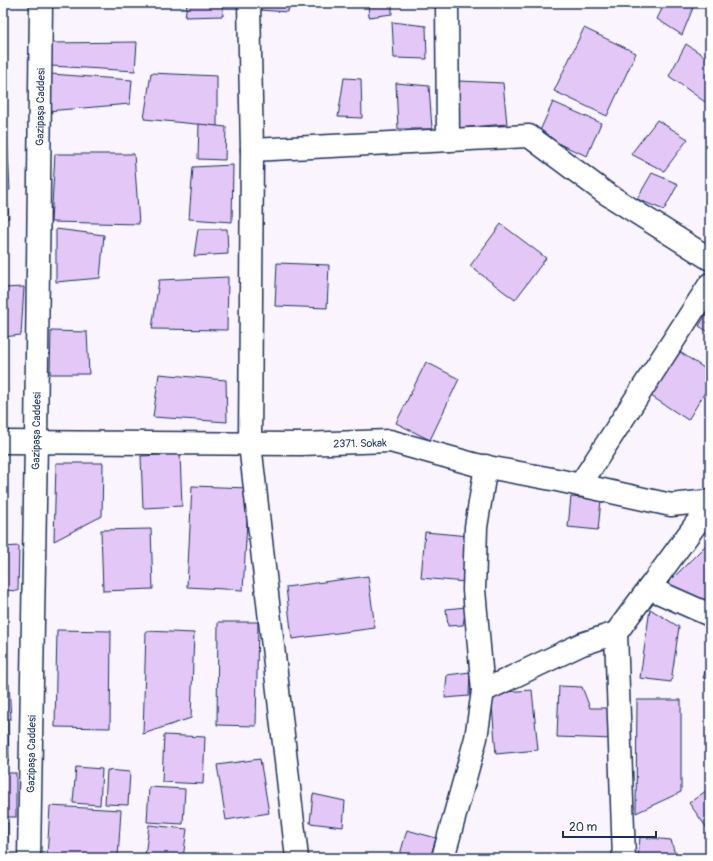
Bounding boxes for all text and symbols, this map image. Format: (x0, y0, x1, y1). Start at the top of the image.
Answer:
street label: Gazipaşa Caddesi (33, 68, 48, 146)
street label: Gazipaşa Caddesi (29, 392, 44, 470)
street label: 2371. Sokak (333, 437, 387, 450)
street label: Gazipaşa Caddesi (24, 715, 39, 793)
scale bar (563, 813, 656, 839)
text: 20 m (569, 820, 598, 835)

